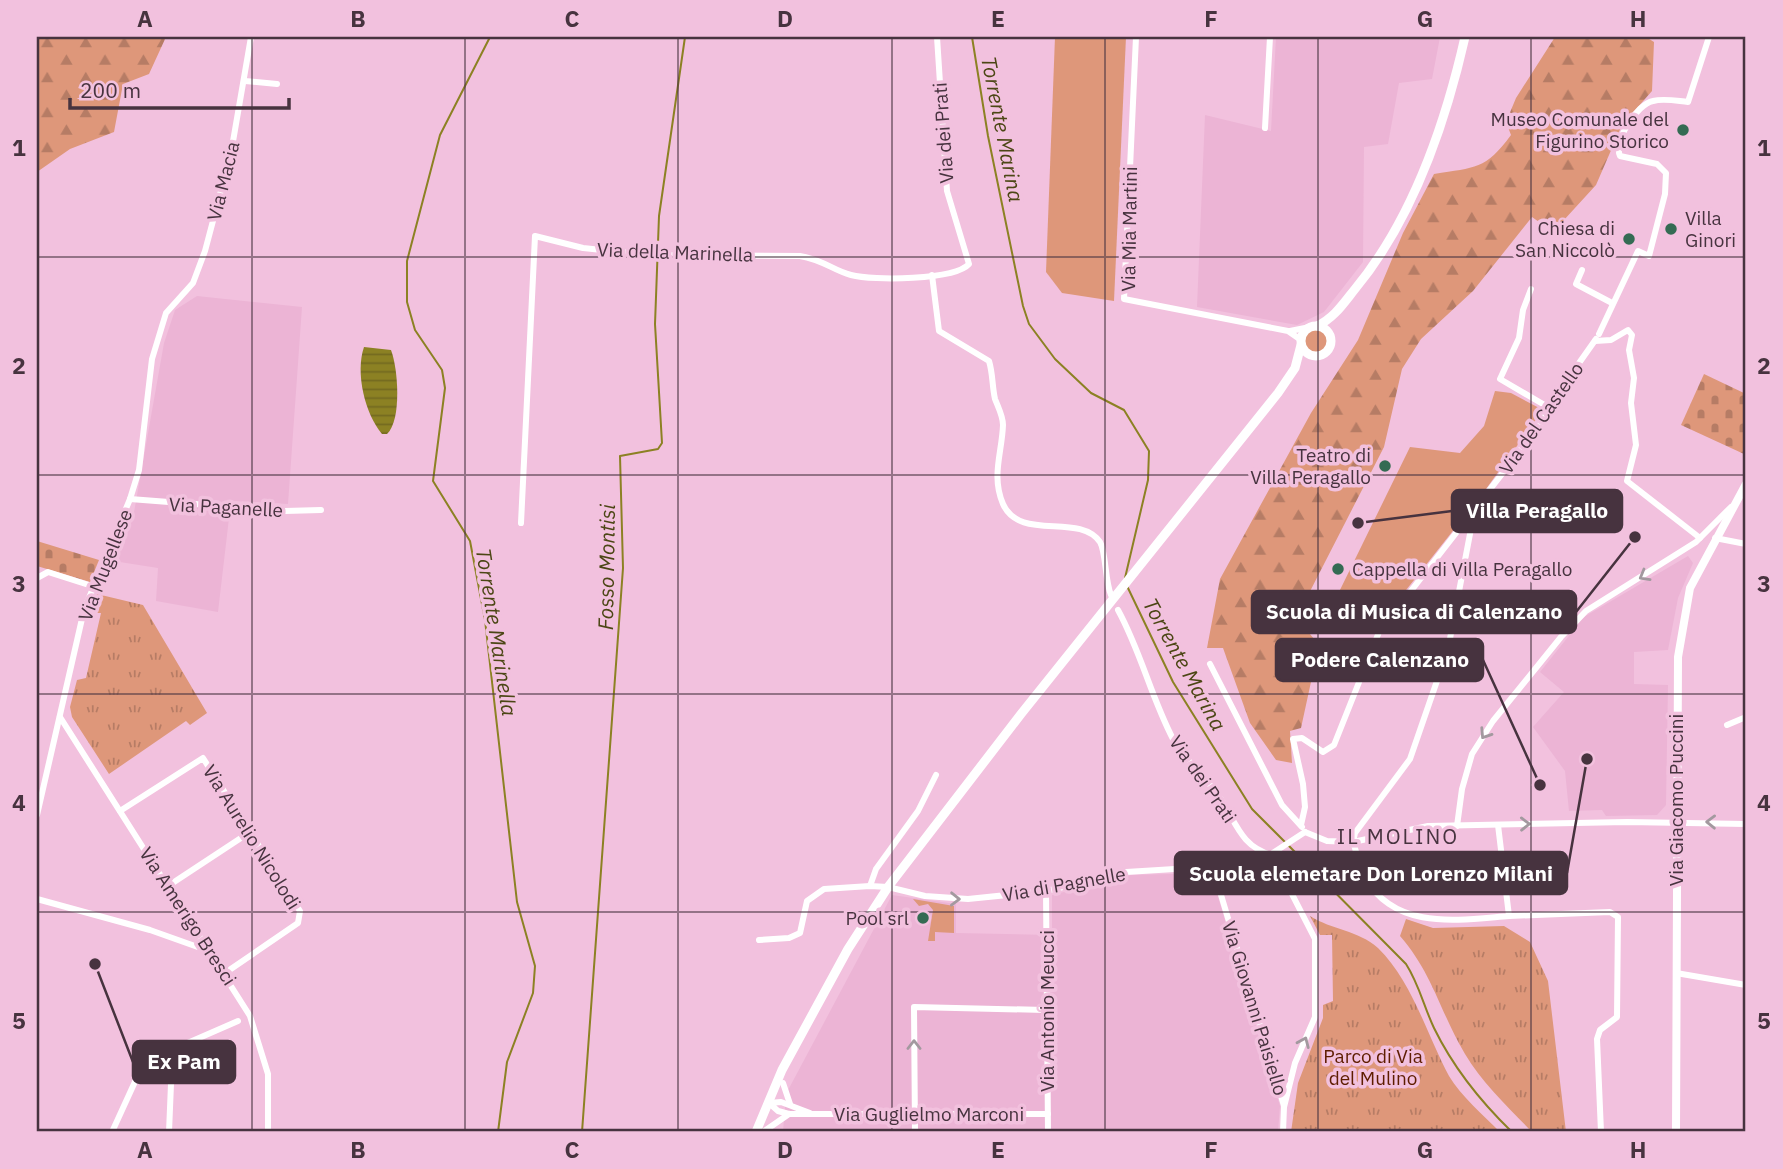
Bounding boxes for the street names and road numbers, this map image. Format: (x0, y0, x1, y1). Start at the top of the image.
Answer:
street label: Via dei Prati (927, 82, 959, 184)
street label: Via Macia (202, 139, 244, 223)
street label: Via Mia Martini (1116, 166, 1142, 292)
street label: Via della Marinella (597, 237, 753, 267)
street label: Via del Castello (1494, 357, 1588, 479)
street label: Via Paganelle (168, 492, 284, 522)
street label: Via Mugellese (73, 506, 137, 624)
street label: Via Giacomo Puccini (1664, 714, 1688, 886)
street label: Via dei Prati (1164, 731, 1242, 827)
street label: Via Aurelio Nicolodi (198, 760, 306, 914)
street label: Via Amerigo Bresci (134, 842, 242, 990)
street label: Via di Pagnelle (1001, 861, 1127, 907)
street label: Via Giovanni Paisiello (1217, 918, 1293, 1098)
street label: Via Antonio Meucci (1035, 930, 1059, 1092)
street label: Via Guglielmo Marconi (834, 1102, 1024, 1126)

